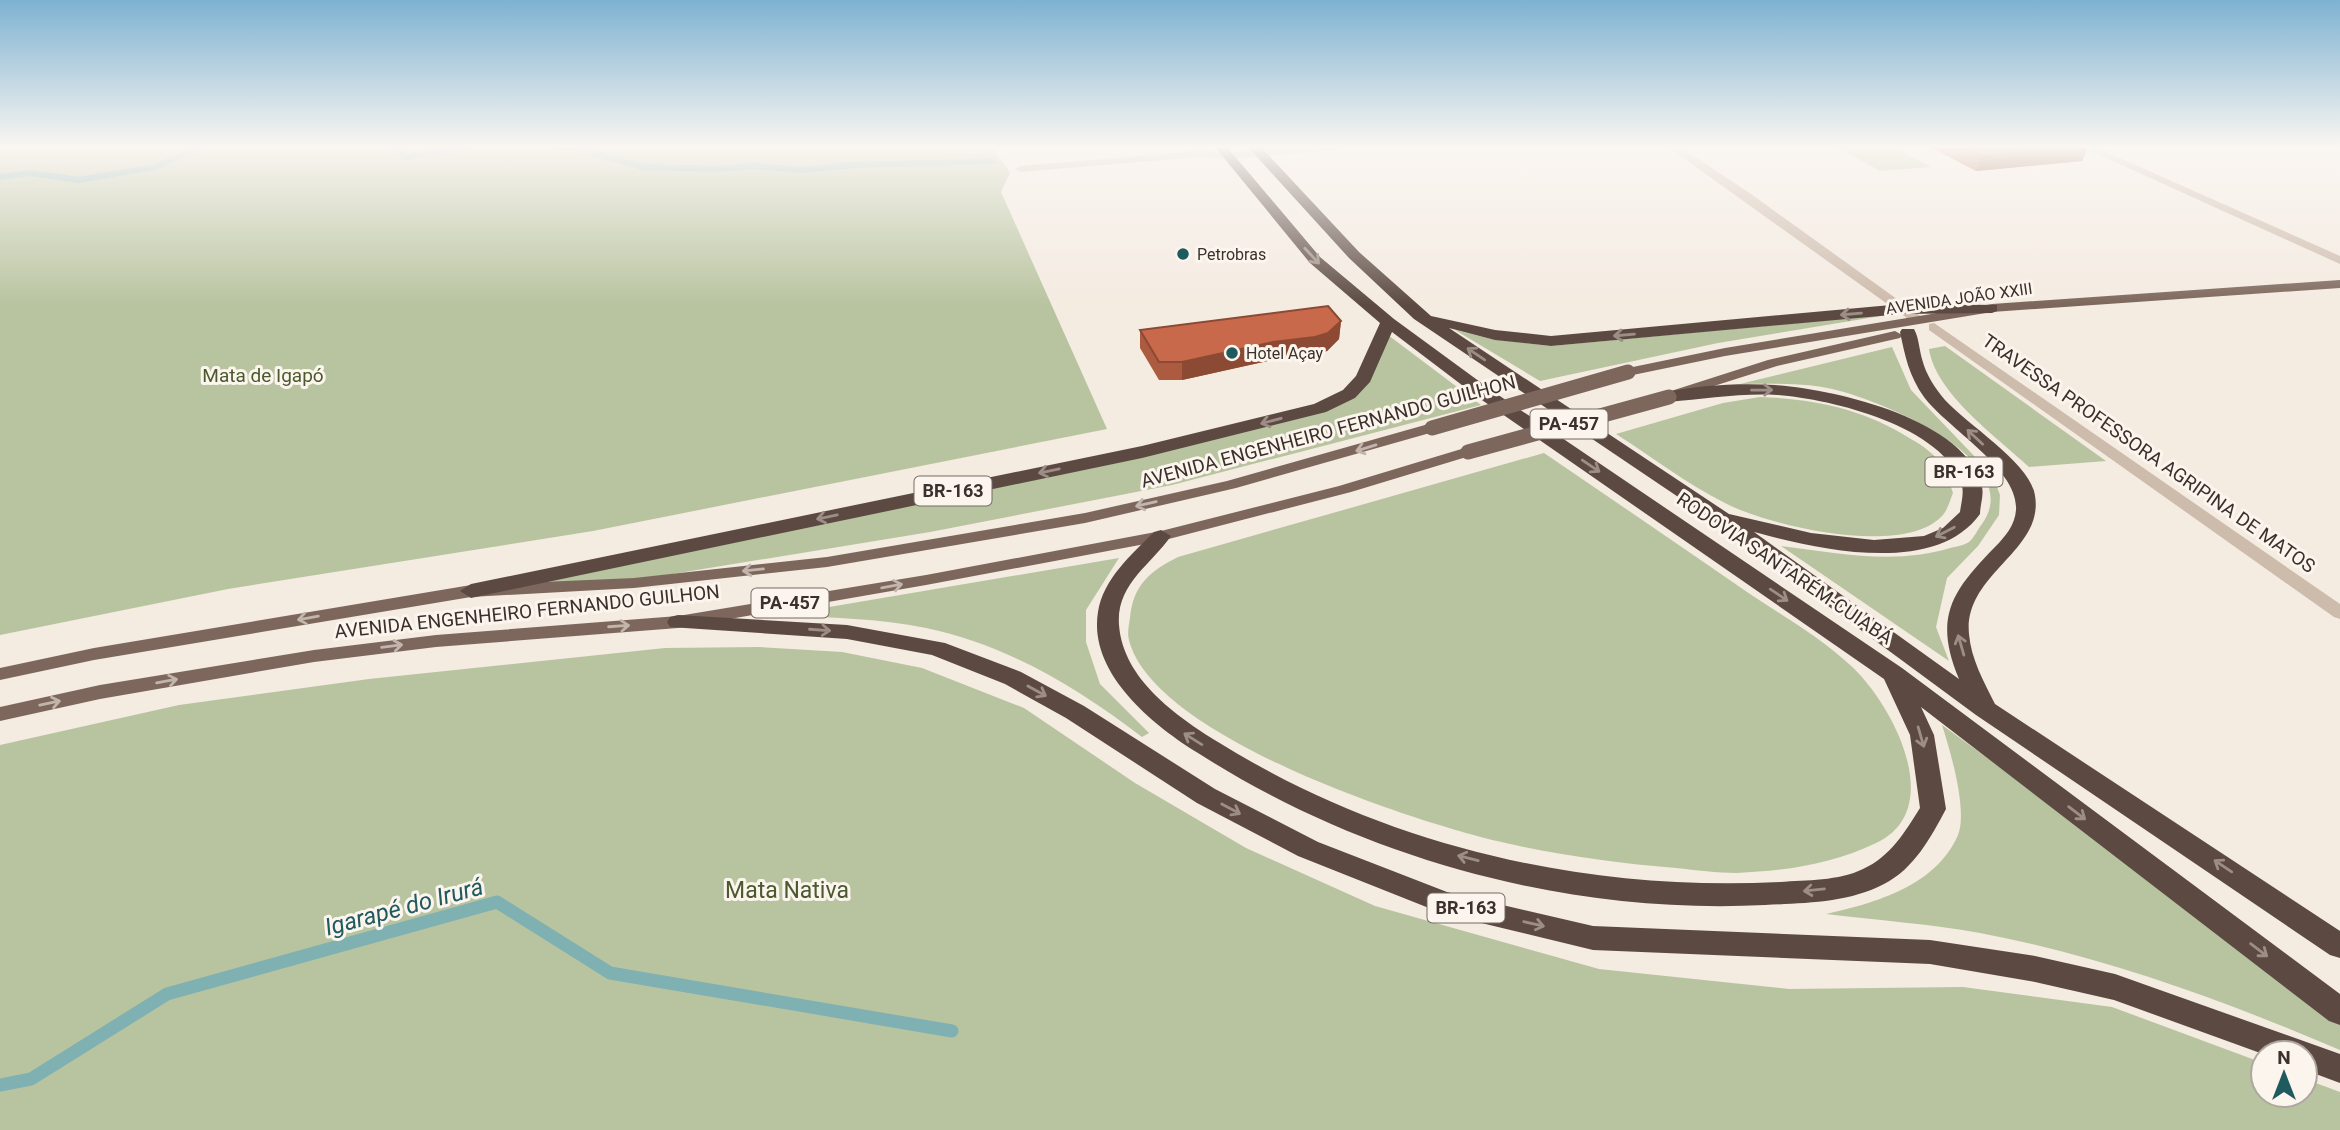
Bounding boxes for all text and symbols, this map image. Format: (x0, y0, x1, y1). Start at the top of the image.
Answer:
place label: Petrobras (1197, 245, 1266, 264)
marker: Petrobras (1175, 246, 1191, 262)
one-way arrow (1304, 247, 1320, 265)
street label: AVENIDA JOÃO XXIII (1884, 278, 2034, 318)
one-way arrow (1840, 308, 1863, 321)
one-way arrow (1614, 329, 1636, 342)
street label: TRAVESSA PROFESSORA AGRIPINA DE MATOS (1978, 329, 2320, 578)
place label: Hotel Açay (1246, 344, 1324, 363)
marker: Hotel Açay (1224, 345, 1240, 361)
one-way arrow (1467, 347, 1487, 361)
park label: Mata de Igapó (202, 364, 324, 387)
street label: AVENIDA ENGENHEIRO FERNANDO GUILHON (1138, 370, 1518, 493)
one-way arrow (1750, 383, 1773, 397)
road number: PA-457 (1530, 410, 1608, 438)
one-way arrow (1260, 415, 1283, 428)
one-way arrow (1966, 429, 1984, 445)
one-way arrow (1356, 442, 1378, 455)
road number: BR-163 (1926, 458, 2002, 486)
one-way arrow (1581, 459, 1600, 473)
one-way arrow (1038, 464, 1061, 478)
road number: BR-163 (914, 476, 992, 505)
street label: RODOVIA SANTARÉM-CUIABÁ (1672, 487, 1898, 650)
one-way arrow (1135, 498, 1158, 512)
one-way arrow (816, 511, 839, 525)
one-way arrow (1935, 526, 1956, 539)
one-way arrow (742, 564, 765, 577)
one-way arrow (880, 579, 903, 592)
street label: AVENIDA ENGENHEIRO FERNANDO GUILHON (333, 580, 721, 643)
road number: PA-457 (752, 588, 828, 618)
one-way arrow (1768, 588, 1788, 602)
one-way arrow (297, 612, 320, 625)
one-way arrow (607, 619, 630, 632)
one-way arrow (808, 624, 831, 637)
one-way arrow (1953, 634, 1966, 656)
one-way arrow (380, 640, 403, 653)
one-way arrow (155, 674, 178, 687)
one-way arrow (1026, 684, 1046, 698)
one-way arrow (38, 696, 61, 709)
one-way arrow (1915, 725, 1928, 747)
one-way arrow (1184, 731, 1204, 745)
one-way arrow (1220, 803, 1241, 817)
one-way arrow (2068, 805, 2086, 820)
one-way arrow (1457, 851, 1479, 864)
one-way arrow (2214, 859, 2233, 873)
water label: Igarapé do Irurá (322, 872, 487, 942)
park label: Mata Nativa (725, 877, 849, 904)
one-way arrow (1803, 884, 1826, 897)
road number: BR-163 (1428, 894, 1504, 923)
one-way arrow (1522, 918, 1545, 932)
one-way arrow (2249, 943, 2268, 958)
north arrow (2249, 1039, 2319, 1109)
text: N (2277, 1046, 2291, 1069)

